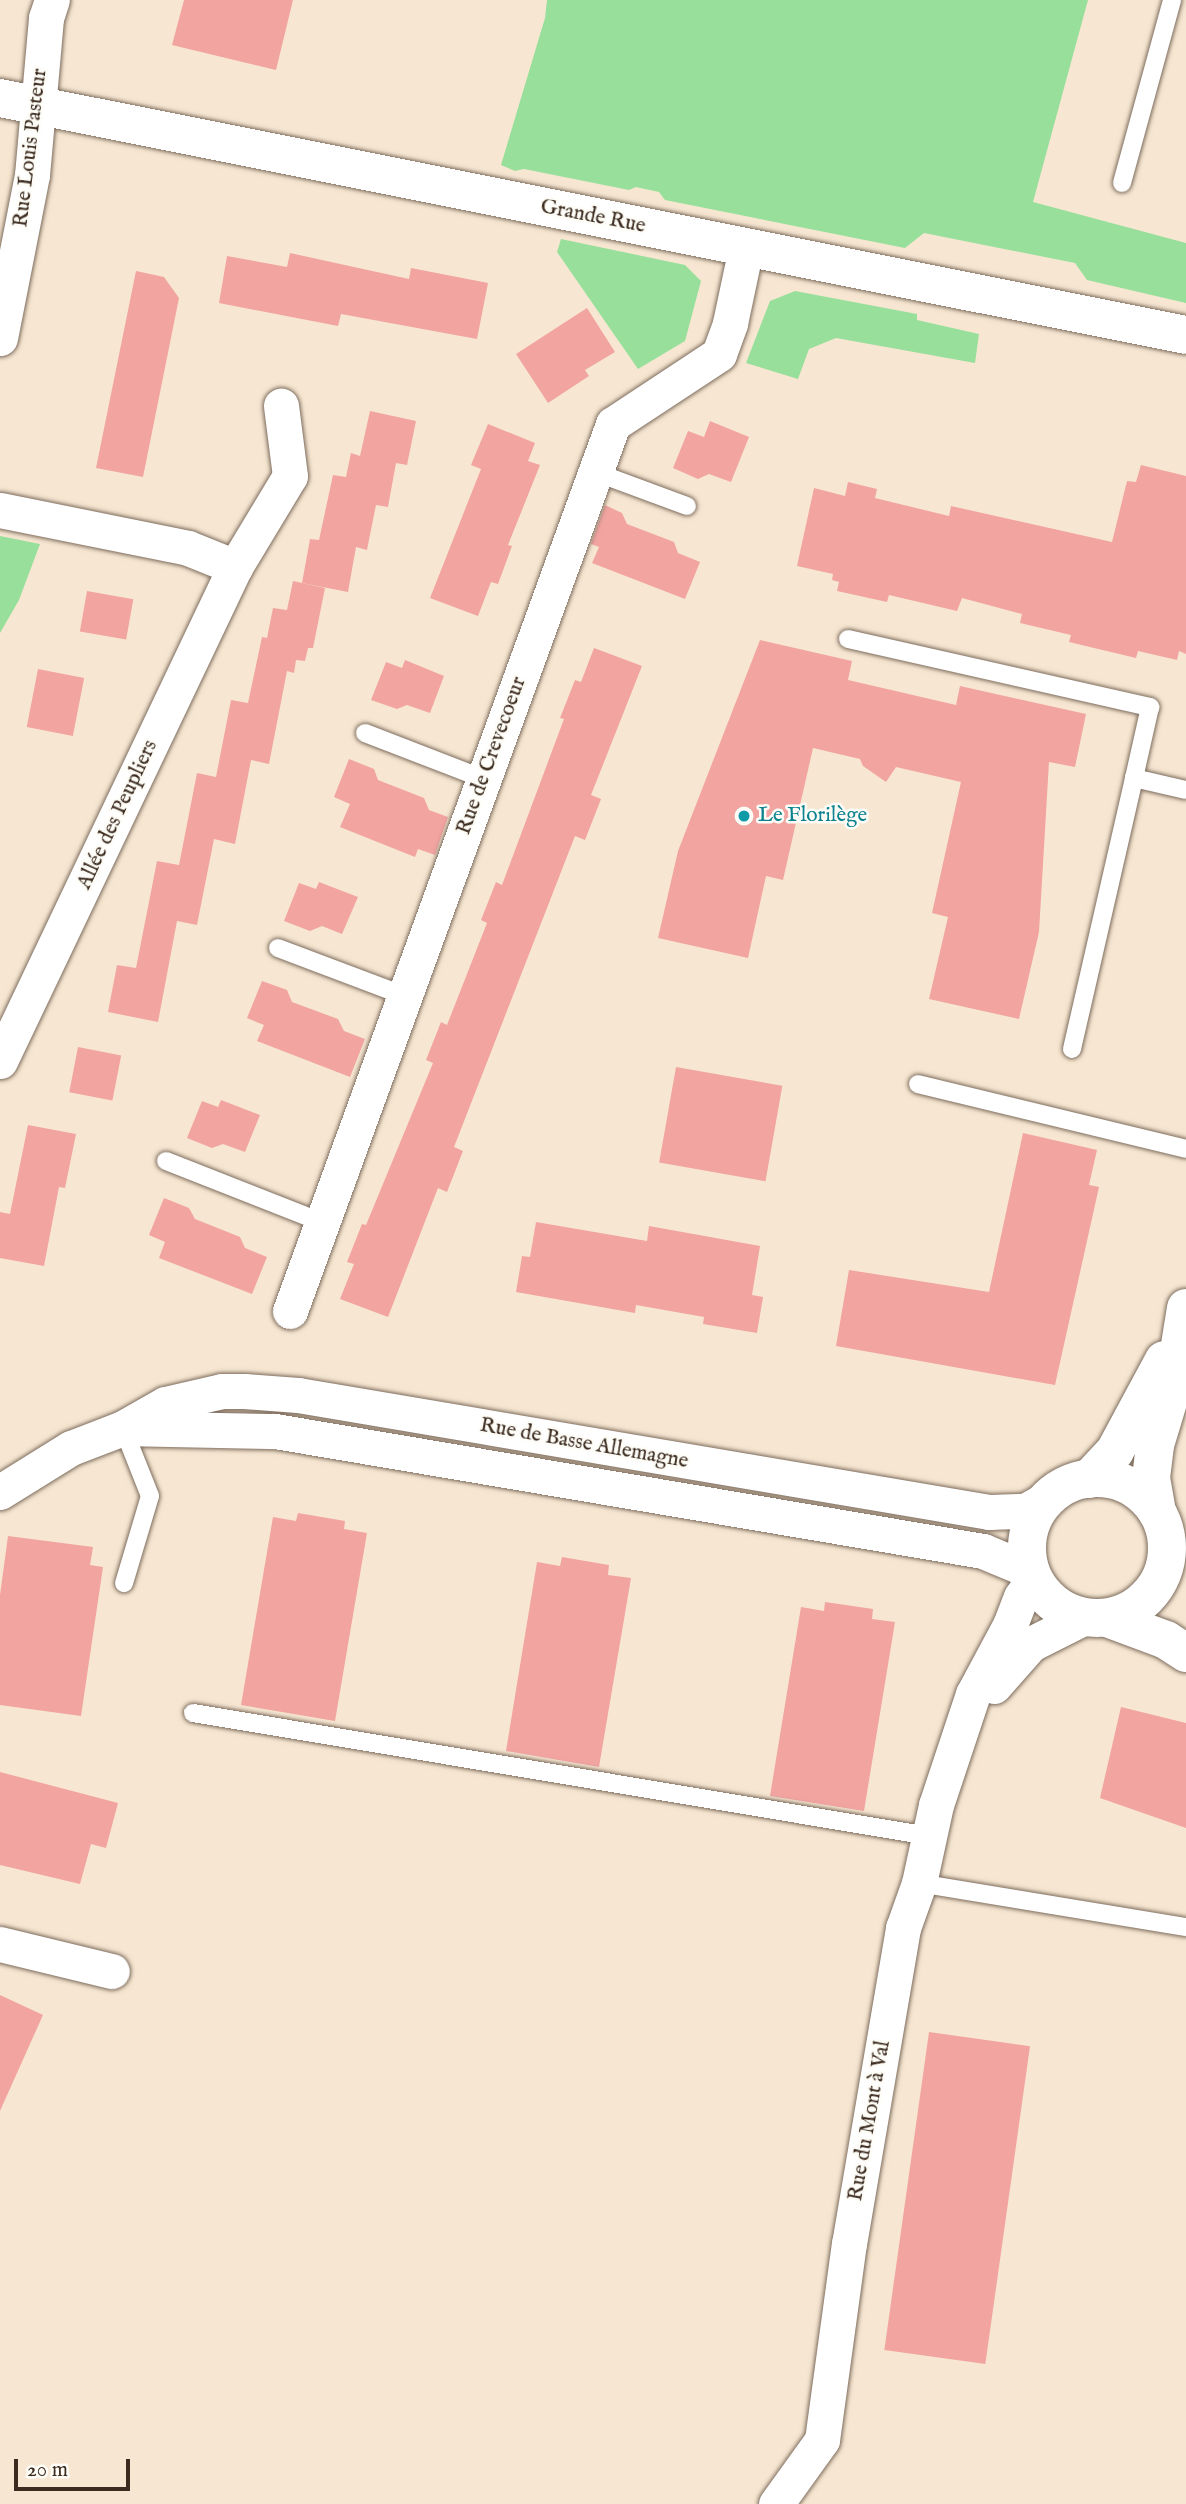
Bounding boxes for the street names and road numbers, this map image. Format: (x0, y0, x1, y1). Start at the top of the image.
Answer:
street label: Rue Louis Pasteur (9, 67, 53, 229)
street label: Grande Rue (538, 194, 648, 240)
street label: Rue de Crevecoeur (452, 674, 532, 838)
street label: Allée des Peupliers (72, 736, 164, 894)
street label: Rue de Basse Allemagne (478, 1413, 690, 1475)
street label: Rue du Mont à Val (844, 2039, 896, 2203)

